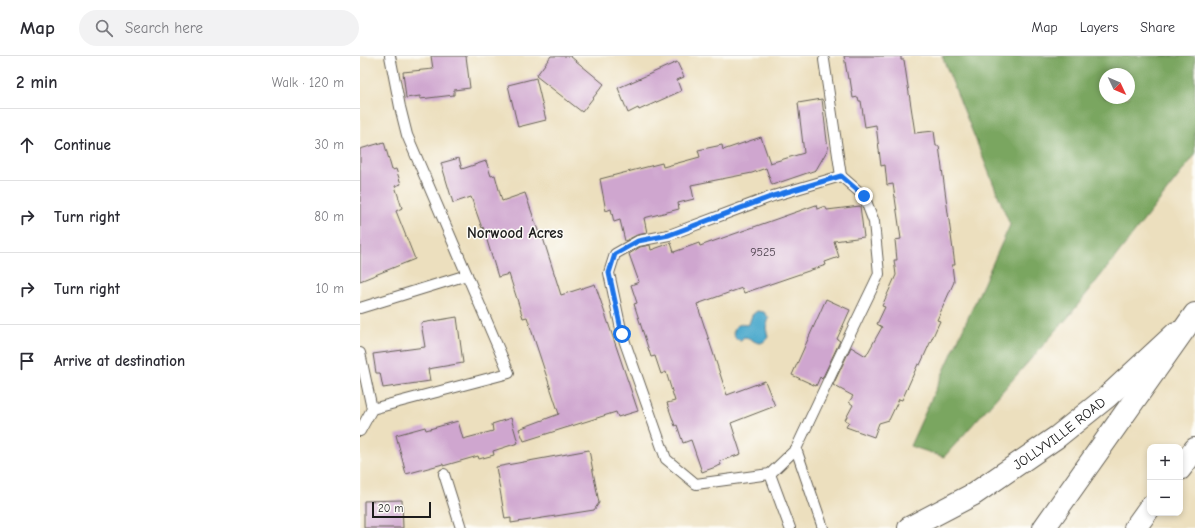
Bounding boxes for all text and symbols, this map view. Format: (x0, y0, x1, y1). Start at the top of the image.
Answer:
search box (79, 10, 359, 46)
text: Map (20, 17, 55, 39)
icon: search (93, 17, 115, 39)
text: Search here (125, 19, 203, 37)
text: Map (1031, 19, 1058, 36)
text: Layers (1080, 19, 1118, 36)
text: Share (1140, 19, 1175, 36)
north arrow (1099, 68, 1135, 104)
text: 2 min (16, 73, 57, 92)
text: Walk · 120 m (272, 75, 344, 90)
icon: ahead (16, 134, 38, 156)
text: Continue (54, 136, 111, 154)
text: 30 m (314, 137, 344, 152)
route end (855, 187, 873, 205)
icon: right (16, 206, 38, 228)
text: Turn right (54, 208, 120, 226)
text: 80 m (314, 209, 344, 224)
district label: Norwood Acres (467, 224, 563, 242)
house number: 9525 (750, 245, 776, 259)
icon: right (16, 278, 38, 300)
text: Turn right (54, 280, 120, 298)
text: 10 m (316, 281, 344, 296)
route start (613, 325, 631, 343)
icon: arrive (16, 350, 38, 372)
text: Arrive at destination (54, 352, 185, 370)
street label: JOLLYVILLE ROAD (1010, 393, 1109, 474)
map controls (1147, 444, 1183, 516)
button: + (1147, 444, 1183, 480)
button: − (1147, 480, 1183, 516)
scale bar (372, 500, 431, 519)
text: 20 m (378, 502, 403, 515)

